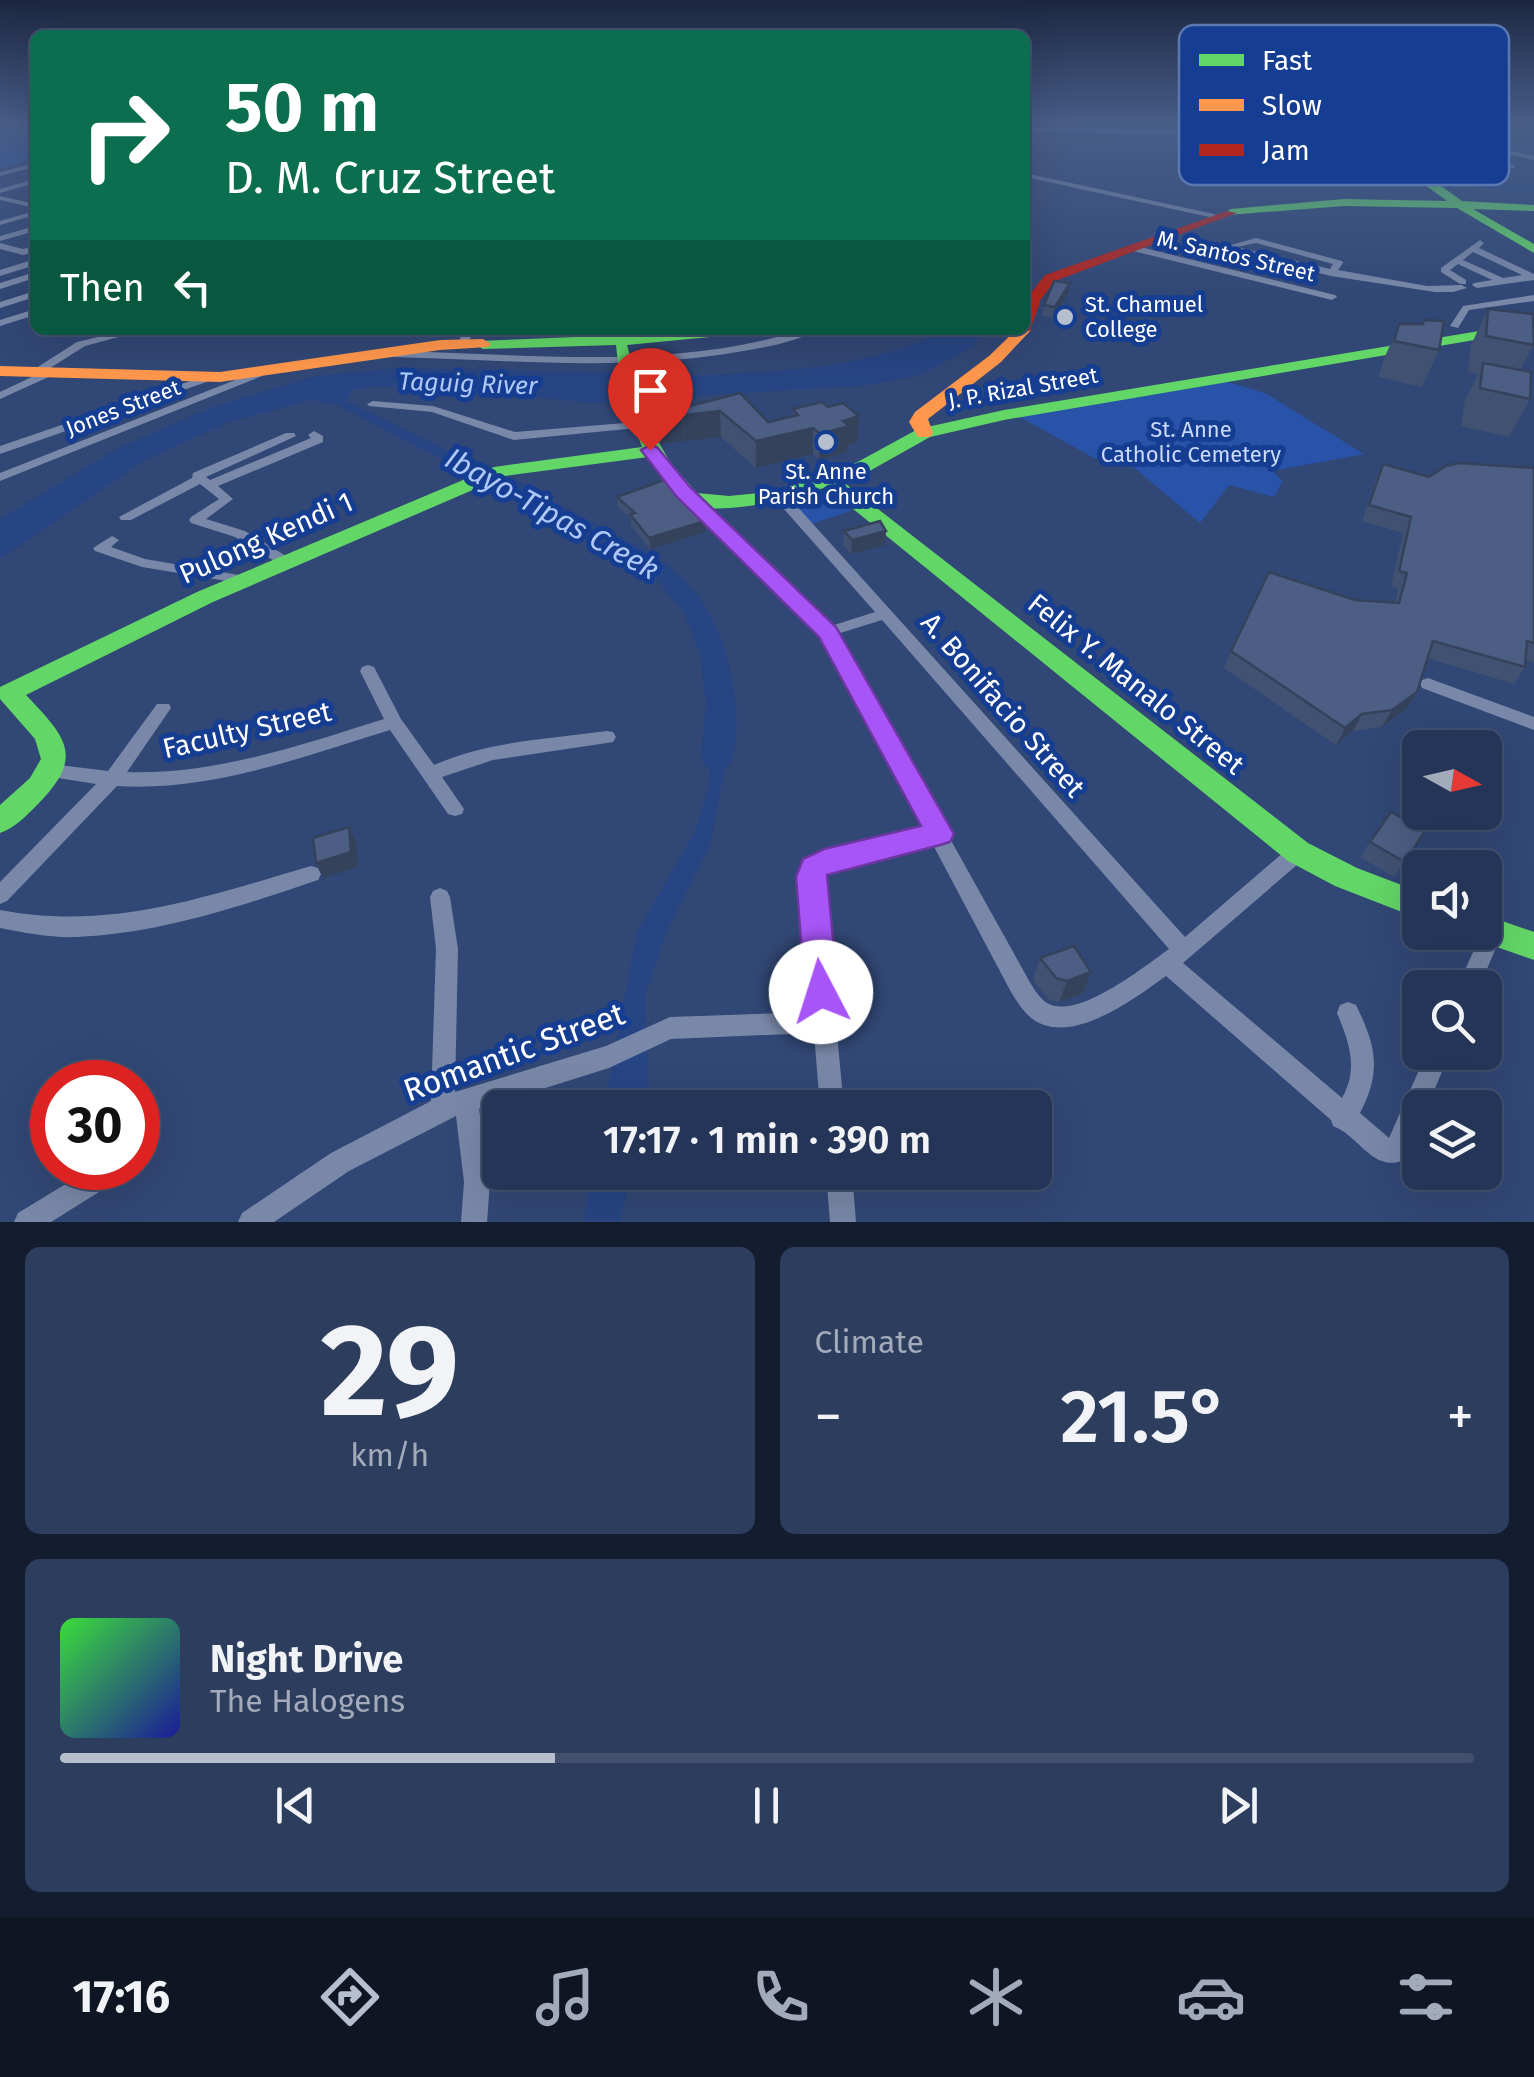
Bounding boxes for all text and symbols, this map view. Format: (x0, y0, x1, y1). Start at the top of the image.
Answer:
legend (1179, 25, 1509, 185)
text: Fast (1262, 44, 1313, 77)
text: 50 m (225, 66, 379, 150)
icon: right (60, 70, 190, 200)
text: Slow (1262, 89, 1322, 122)
text: Jam (1262, 134, 1310, 167)
text: D. M. Cruz Street (225, 151, 555, 205)
street label: M. Santos Street (1154, 225, 1318, 287)
icon: left (165, 260, 220, 315)
text: Then (60, 265, 145, 311)
place label: St. Chamuel College (1085, 291, 1203, 343)
marker: St. Chamuel College (1054, 306, 1076, 328)
pin (608, 348, 693, 451)
street label: J. P. Rizal Street (946, 362, 1100, 414)
icon: arrive (623, 363, 678, 418)
water label: Taguig River (398, 367, 539, 401)
street label: Jones Street (62, 374, 184, 442)
park label: St. Anne Catholic Cemetery (1101, 416, 1281, 468)
marker: St. Anne Parish Church (815, 431, 837, 453)
water label: Ibayo-Tipas Creek (439, 440, 665, 588)
place label: St. Anne Parish Church (758, 458, 894, 510)
street label: Pulong Kendi 1 (174, 485, 358, 591)
street label: Felix Y. Manalo Street (1021, 587, 1251, 782)
street label: A. Bonifacio Street (914, 606, 1092, 804)
street label: Faculty Street (159, 694, 335, 765)
north arrow (1402, 730, 1502, 830)
map controls (1402, 730, 1502, 1190)
button: sound (1402, 850, 1502, 950)
position arrow (769, 940, 873, 1044)
button: search (1402, 970, 1502, 1070)
street label: Romantic Street (398, 994, 630, 1110)
speed limit sign: 30 (30, 1060, 160, 1190)
button: layers (1402, 1090, 1502, 1190)
text: 17:17 · 1 min · 390 m (603, 1117, 931, 1163)
text: 29 (320, 1293, 459, 1449)
text: Climate (815, 1323, 924, 1361)
text: 21.5° (1061, 1372, 1228, 1462)
text: − (815, 1384, 842, 1450)
text: + (1447, 1384, 1474, 1450)
text: km/h (350, 1436, 429, 1474)
text: Night Drive (210, 1636, 403, 1682)
text: The Halogens (210, 1682, 405, 1720)
icon: previous (268, 1778, 323, 1833)
icon: pause (739, 1778, 794, 1833)
icon: next (1211, 1778, 1266, 1833)
icon: directions (315, 1962, 385, 2032)
icon: music (530, 1962, 600, 2032)
icon: phone (746, 1962, 816, 2032)
icon: climate (961, 1962, 1031, 2032)
icon: car (1176, 1962, 1246, 2032)
icon: filters (1391, 1962, 1461, 2032)
text: 17:16 (73, 1970, 170, 2024)

